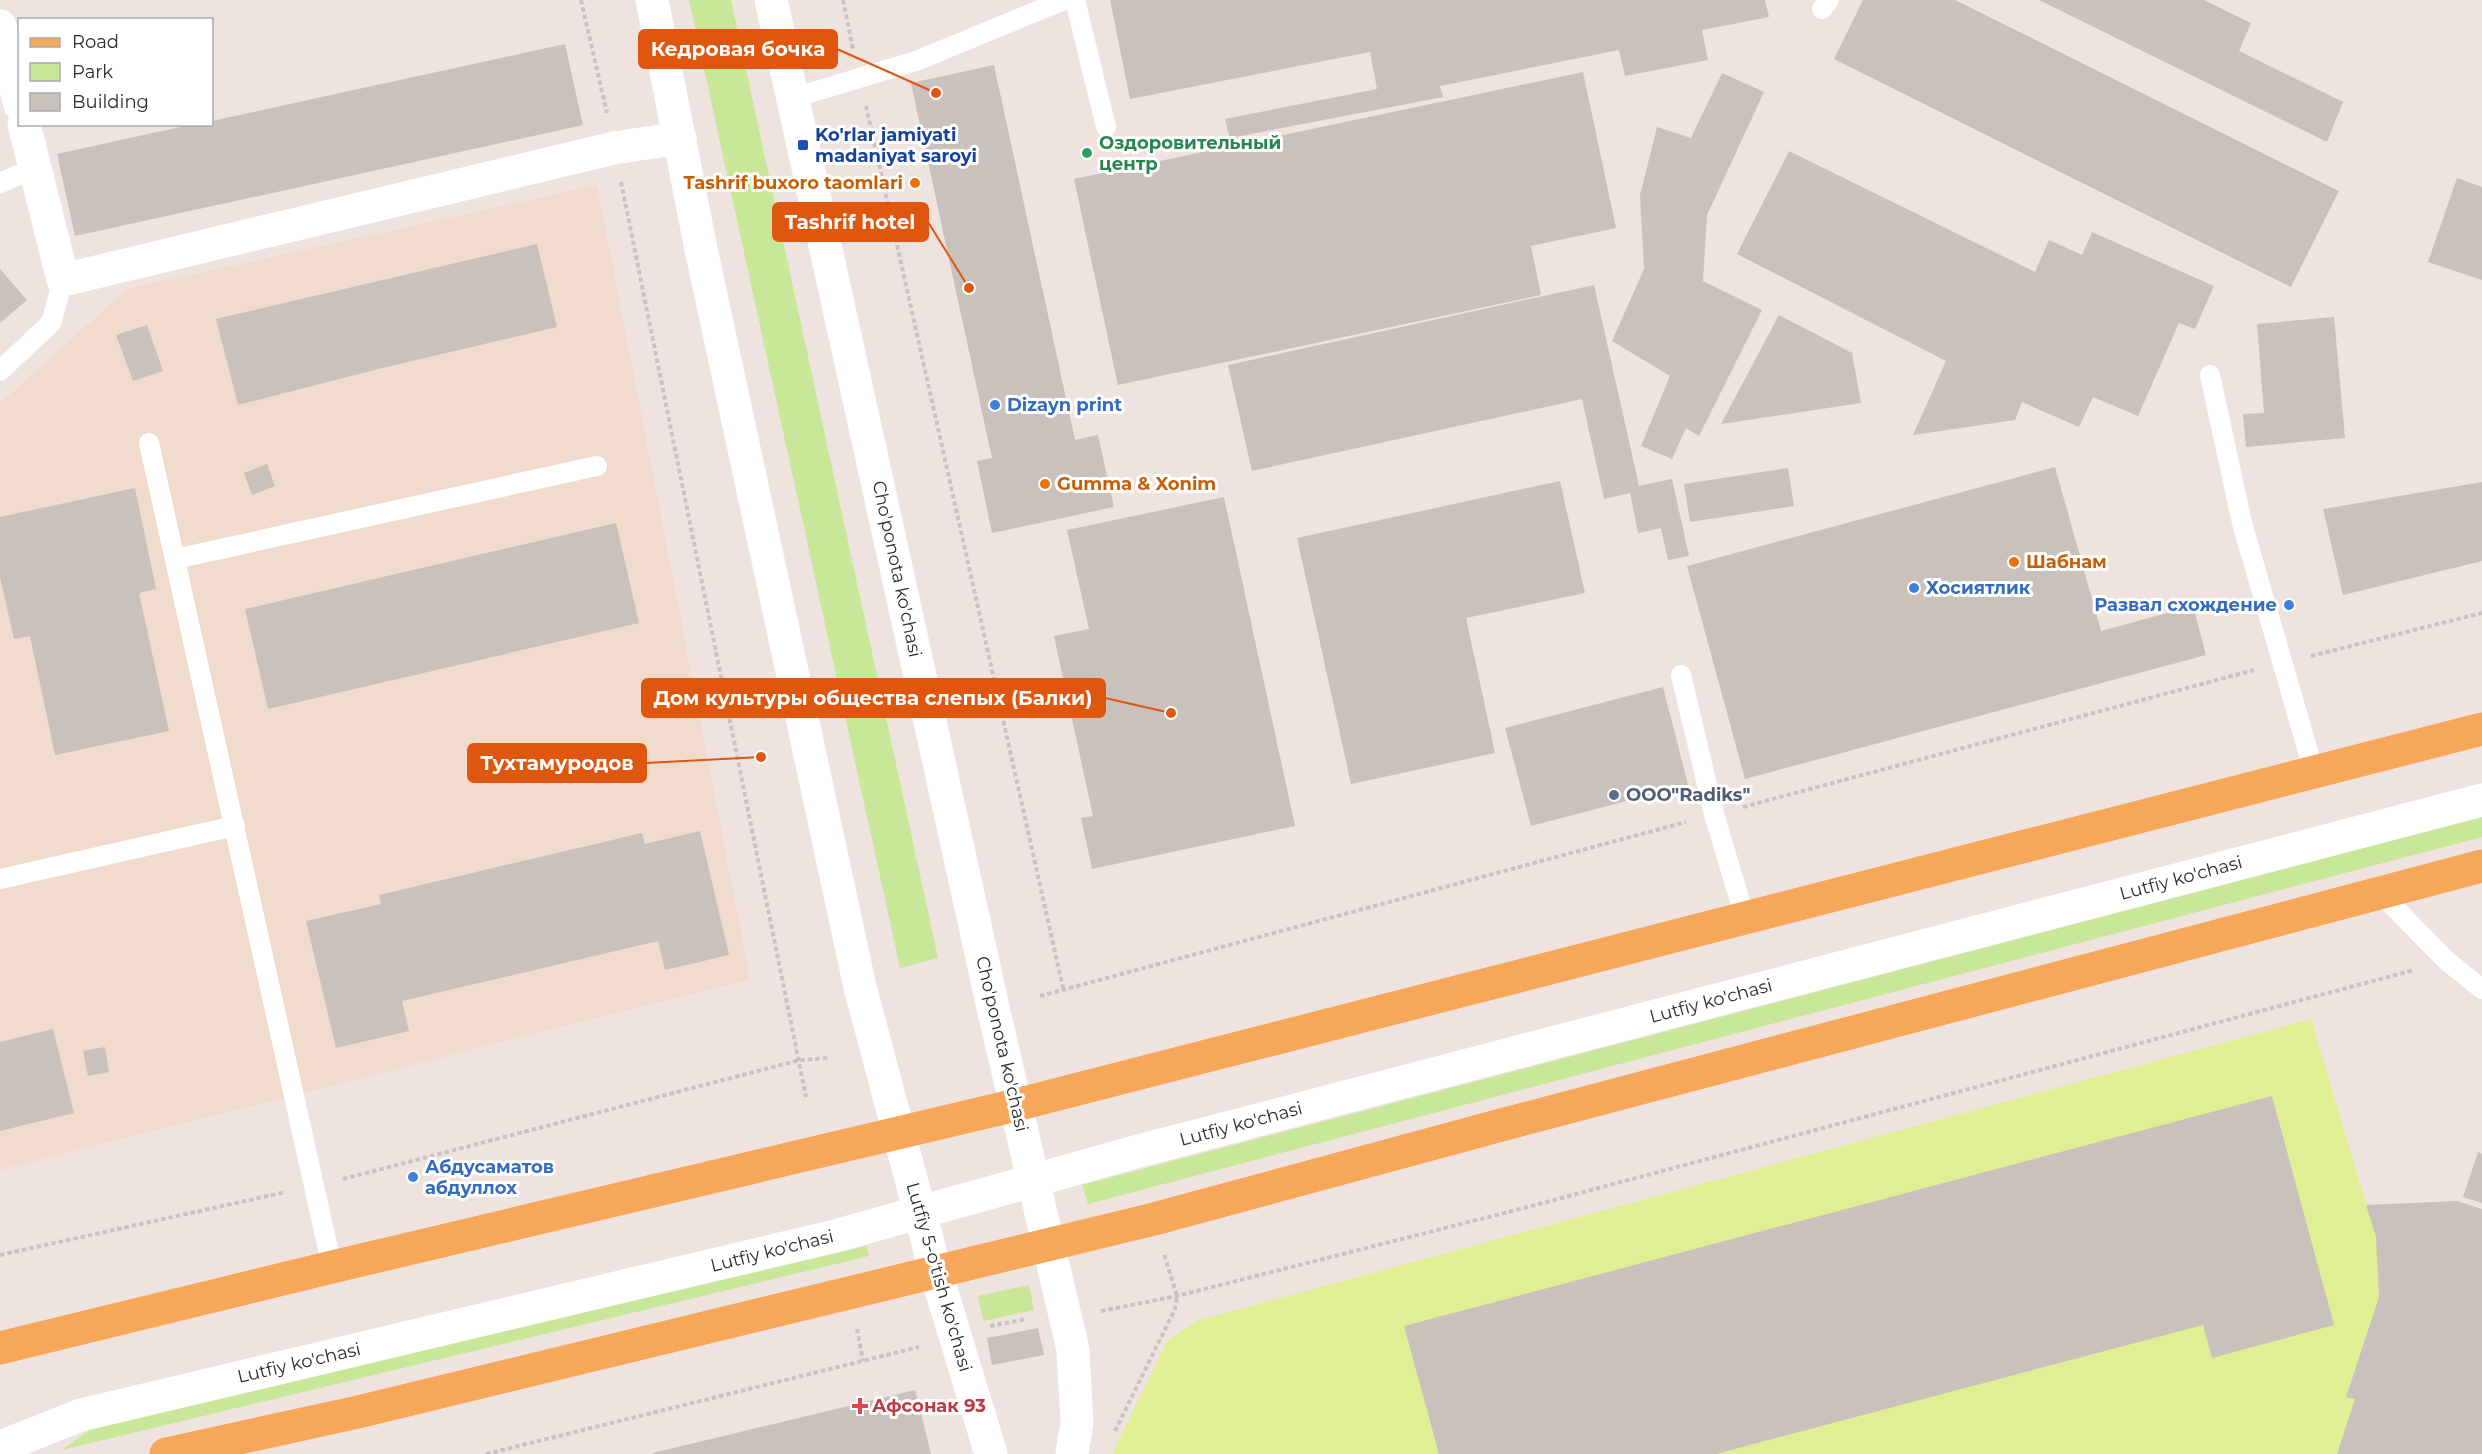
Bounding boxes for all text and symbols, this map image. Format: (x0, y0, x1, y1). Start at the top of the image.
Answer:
legend (18, 18, 213, 126)
callout: Кедровая бочка (639, 30, 837, 68)
text: Road (72, 31, 119, 53)
text: Кедровая бочка (651, 37, 825, 61)
text: Park (72, 61, 113, 83)
text: Building (72, 91, 149, 113)
place label: Ko'rlar jamiyati madaniyat saroyi (815, 124, 977, 167)
place label: Оздоровительный центр (1099, 132, 1281, 175)
marker: Ko'rlar jamiyati madaniyat saroyi (796, 138, 810, 152)
marker: Оздоровительный центр (1080, 146, 1094, 160)
place label: Tashrif buxoro taomlari (684, 172, 903, 194)
marker: Tashrif buxoro taomlari (908, 176, 922, 190)
callout: Tashrif hotel (773, 203, 928, 241)
text: Tashrif hotel (785, 210, 915, 234)
place label: Dizayn print (1007, 394, 1122, 416)
marker: Dizayn print (988, 398, 1002, 412)
place label: Gumma & Xonim (1057, 473, 1216, 495)
marker: Gumma & Xonim (1038, 477, 1052, 491)
street label: Cho'ponota ko'chasi (868, 479, 926, 659)
place label: Шабнам (2026, 551, 2107, 573)
marker: Шабнам (2007, 555, 2021, 569)
place label: Хосиятлик (1926, 577, 2031, 599)
marker: Хосиятлик (1907, 581, 1921, 595)
place label: Развал схождение (2094, 594, 2277, 616)
marker: Развал схождение (2282, 598, 2296, 612)
callout: Дом культуры общества слепых (Балки) (642, 679, 1105, 717)
text: Дом культуры общества слепых (Балки) (654, 686, 1092, 710)
callout: Тухтамуродов (468, 744, 646, 782)
text: Тухтамуродов (480, 751, 634, 775)
place label: OOO"Radiks" (1626, 784, 1750, 806)
marker: OOO"Radiks" (1607, 788, 1621, 802)
street label: Lutfiy ko'chasi (2117, 851, 2245, 905)
street label: Cho'ponota ko'chasi (971, 954, 1033, 1134)
street label: Lutfiy ko'chasi (1647, 974, 1775, 1028)
street label: Lutfiy ko'chasi (1177, 1097, 1305, 1151)
place label: Абдусаматов абдуллох (425, 1156, 554, 1199)
marker: Абдусаматов абдуллох (406, 1170, 420, 1184)
street label: Lutfiy 5-o'tish ko'chasi (901, 1180, 977, 1374)
street label: Lutfiy ko'chasi (708, 1225, 836, 1277)
street label: Lutfiy ko'chasi (235, 1338, 363, 1388)
place label: Афсонак 93 (872, 1395, 986, 1417)
marker: Афсонак 93 (853, 1399, 867, 1413)

